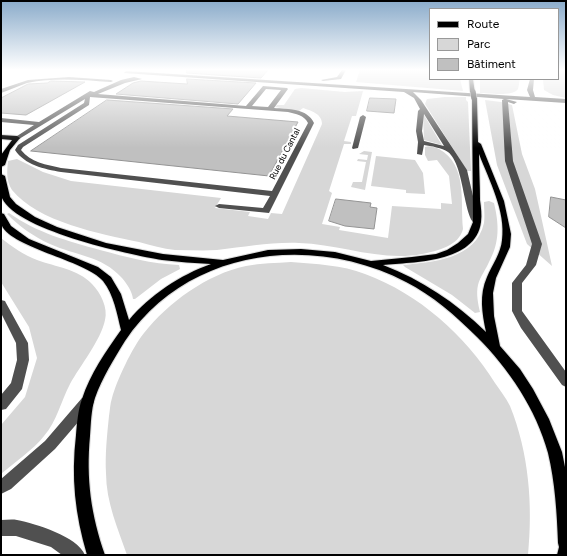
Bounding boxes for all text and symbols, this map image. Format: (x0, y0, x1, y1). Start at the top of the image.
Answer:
legend (429, 8, 559, 80)
text: Route (467, 17, 499, 31)
text: Parc (467, 37, 491, 51)
text: Bâtiment (467, 57, 516, 71)
street label: Rue du Cantal (267, 126, 303, 182)

